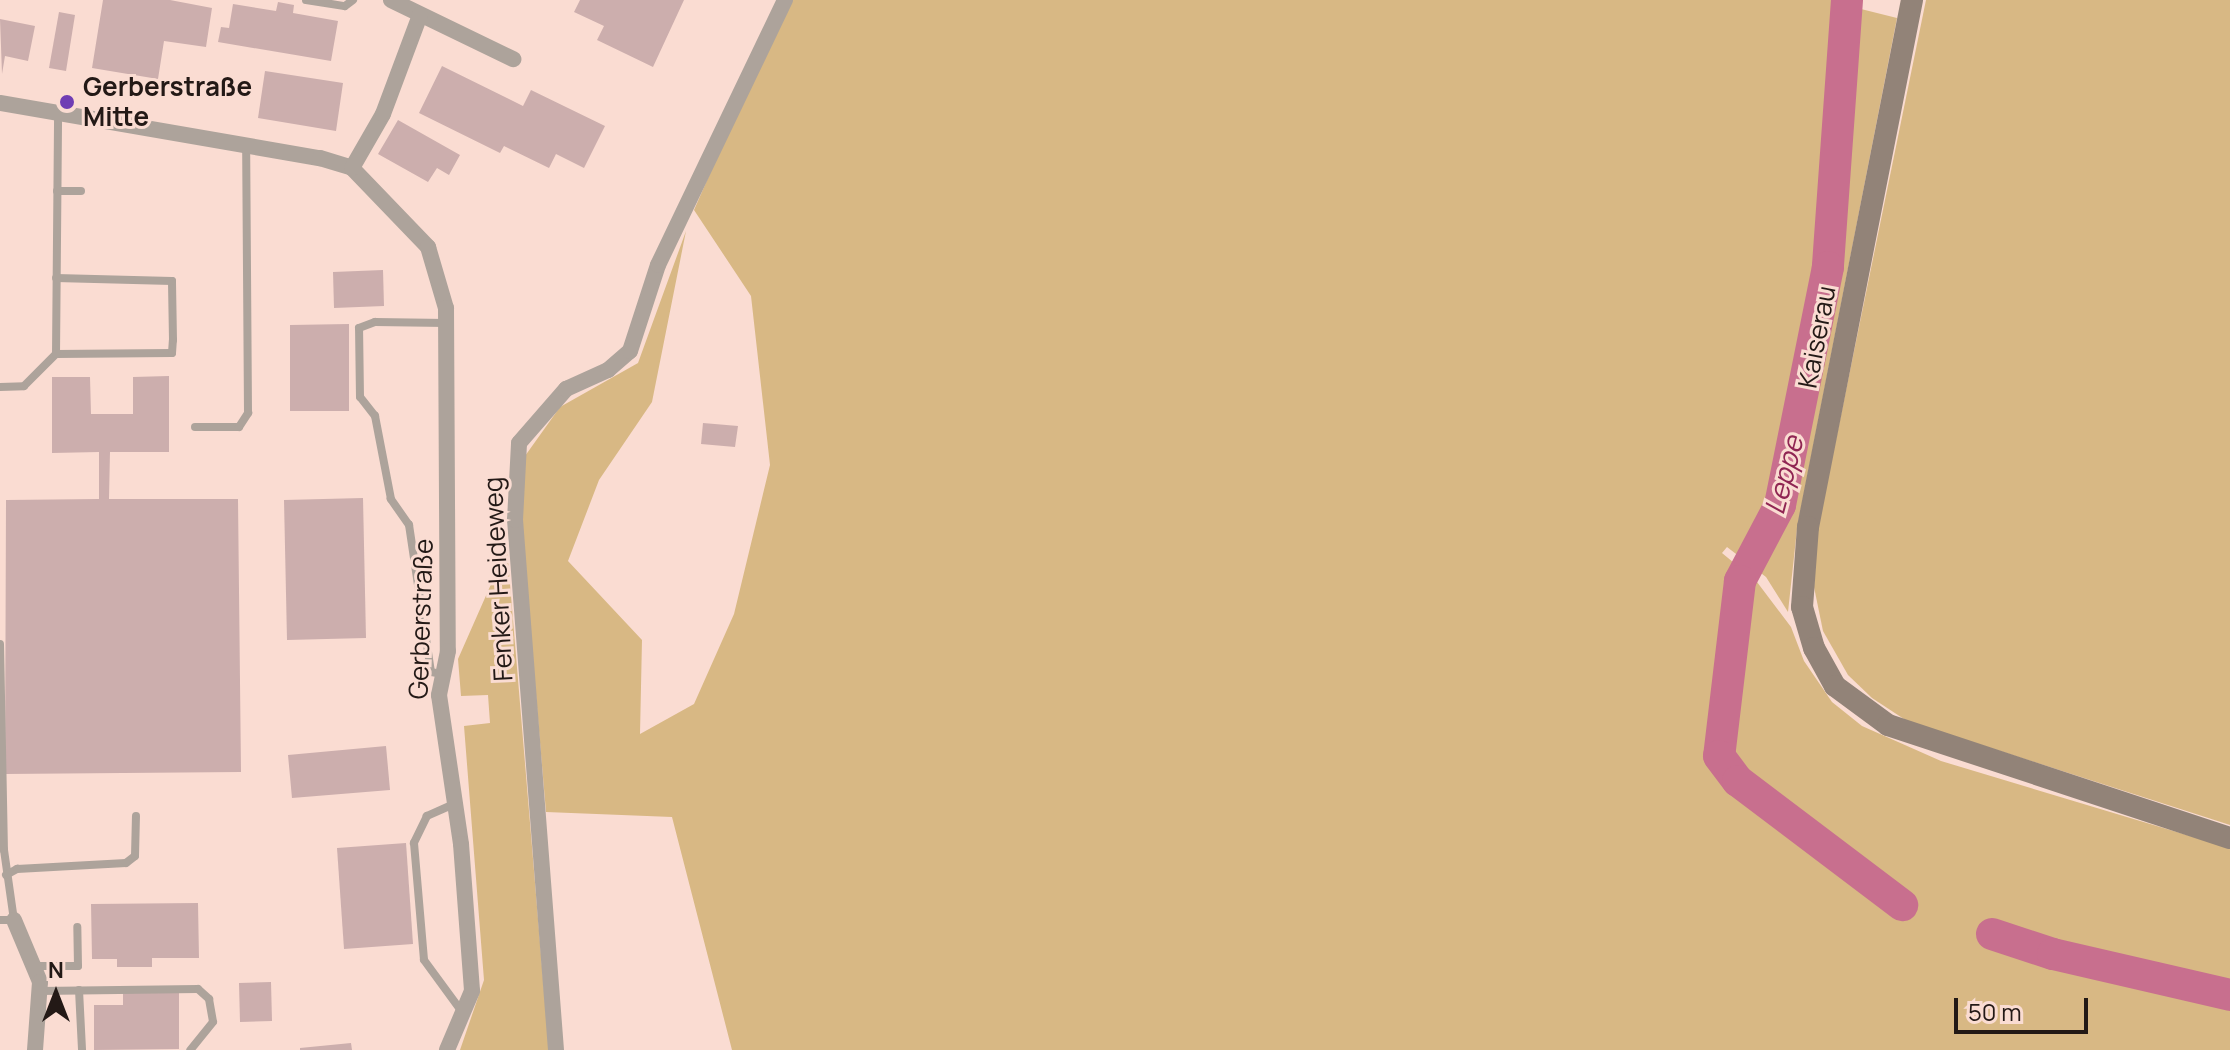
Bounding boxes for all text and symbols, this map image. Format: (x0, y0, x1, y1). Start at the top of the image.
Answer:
place label: Gerberstraße Mitte (83, 71, 252, 132)
marker: Gerberstraße Mitte (58, 93, 76, 111)
street label: Kaiserau (1792, 283, 1842, 391)
water label: Leppe (1756, 432, 1810, 518)
street label: Fenker Heideweg (477, 476, 519, 682)
street label: Gerberstraße (403, 538, 439, 700)
north arrow (16, 954, 96, 1034)
text: N (48, 955, 64, 985)
scale bar (1958, 982, 2092, 1032)
text: 50 m (1968, 995, 2022, 1028)

